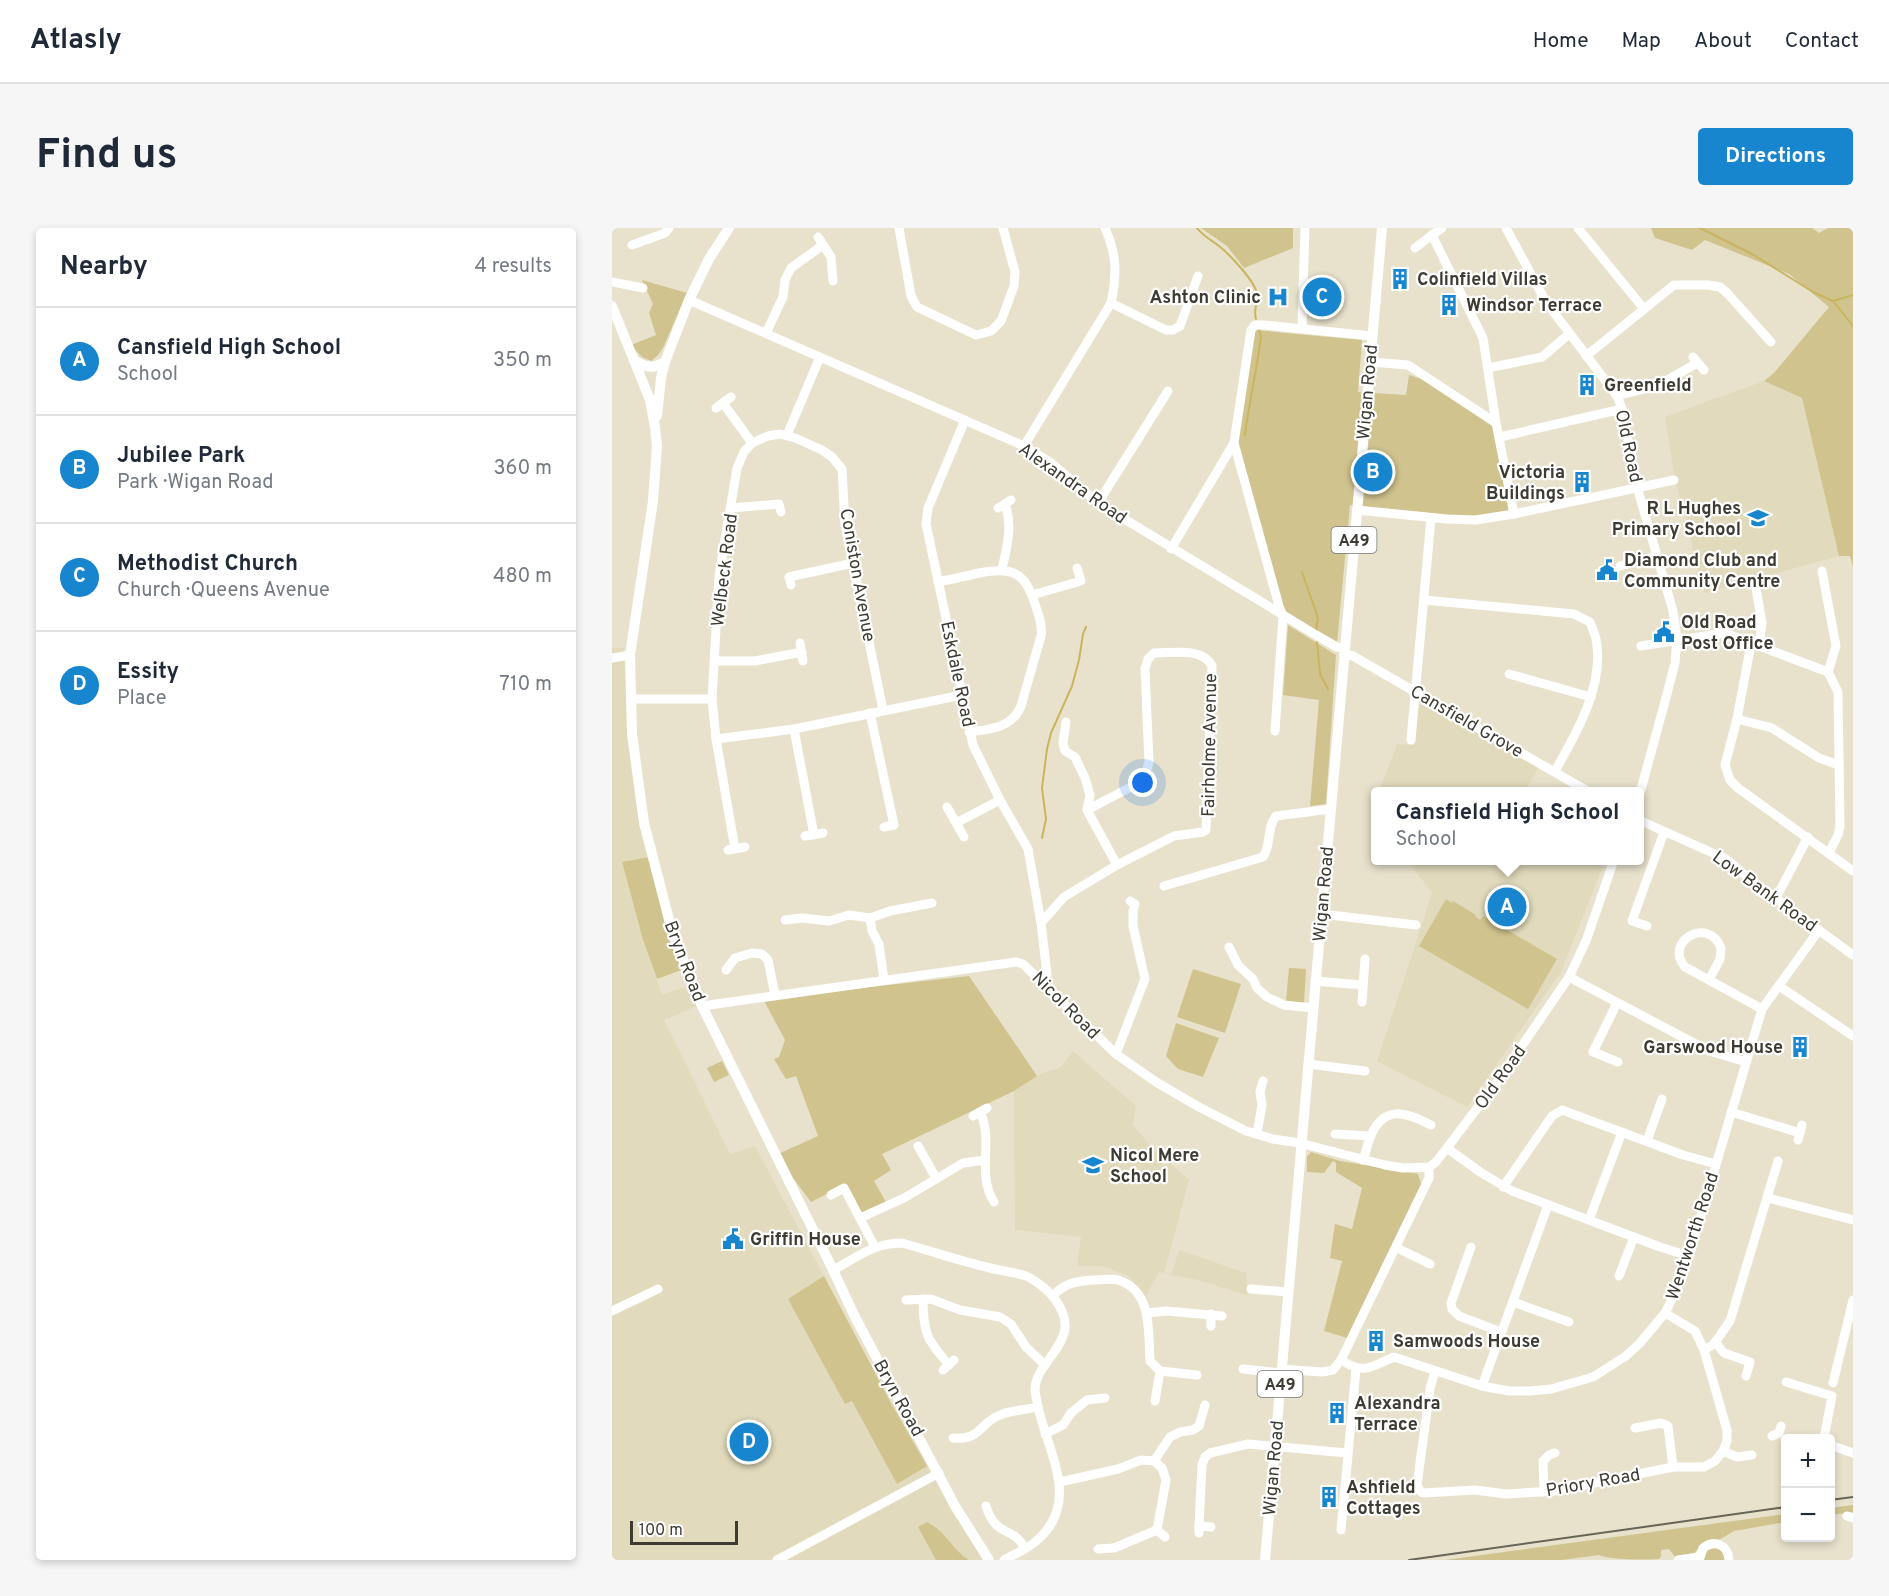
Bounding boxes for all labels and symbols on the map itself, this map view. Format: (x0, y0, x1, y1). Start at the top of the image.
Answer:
building icon: Colinfield Villas (1388, 267, 1412, 291)
place label: Colinfield Villas (1417, 269, 1547, 292)
pin: C (1302, 274, 1342, 320)
hospital icon: Ashton Clinic (1266, 285, 1290, 309)
place label: Ashton Clinic (1150, 287, 1261, 310)
building icon: Windsor Terrace (1437, 293, 1461, 317)
place label: Windsor Terrace (1466, 295, 1602, 318)
street label: Wigan Road (1353, 343, 1384, 441)
building icon: Greenfield (1575, 373, 1599, 397)
place label: Greenfield (1604, 375, 1692, 398)
street label: Old Road (1609, 408, 1646, 485)
street label: Alexandra Road (1013, 438, 1131, 530)
pin: B (1354, 450, 1392, 494)
place label: Victoria Buildings (1486, 462, 1565, 506)
building icon: Victoria Buildings (1570, 470, 1594, 494)
place label: R L Hughes Primary School (1612, 498, 1741, 542)
school or university icon: R L Hughes Primary School (1746, 506, 1770, 530)
street label: Coniston Avenue (833, 507, 880, 644)
street label: Welbeck Road (707, 512, 744, 628)
road number: A49 (1332, 527, 1376, 553)
place label: Diamond Club and Community Centre (1624, 550, 1780, 594)
public building icon: Diamond Club and Community Centre (1595, 558, 1619, 582)
place label: Old Road Post Office (1681, 612, 1774, 656)
street label: Eskdale Road (934, 619, 979, 729)
public building icon: Old Road Post Office (1652, 620, 1676, 644)
street label: Fairholme Avenue (1198, 673, 1223, 817)
street label: Cansfield Grove (1406, 681, 1527, 764)
your location (1128, 768, 1157, 797)
street label: Wigan Road (1309, 845, 1340, 943)
street label: Low Bank Road (1707, 846, 1821, 938)
pin: A (1488, 884, 1526, 930)
street label: Bryn Road (658, 918, 710, 1005)
street label: Nicol Road (1026, 967, 1104, 1045)
building icon: Garswood House (1788, 1035, 1812, 1059)
place label: Garswood House (1643, 1037, 1783, 1060)
street label: Old Road (1470, 1041, 1532, 1115)
place label: Nicol Mere School (1110, 1145, 1199, 1189)
school or university icon: Nicol Mere School (1081, 1153, 1105, 1177)
street label: Wentworth Road (1662, 1169, 1725, 1303)
public building icon: Griffin House (721, 1227, 745, 1251)
place label: Griffin House (750, 1229, 861, 1252)
building icon: Samwoods House (1364, 1329, 1388, 1353)
place label: Samwoods House (1393, 1331, 1540, 1354)
street label: Bryn Road (867, 1356, 928, 1441)
road number: A49 (1258, 1371, 1302, 1397)
place label: Alexandra Terrace (1354, 1393, 1440, 1437)
building icon: Alexandra Terrace (1325, 1401, 1349, 1425)
street label: Wigan Road (1259, 1419, 1290, 1517)
pin: D (730, 1420, 768, 1464)
street label: Priory Road (1544, 1464, 1642, 1503)
place label: Ashfield Cottages (1346, 1477, 1421, 1521)
building icon: Ashfield Cottages (1317, 1485, 1341, 1509)
scale bar (630, 1518, 738, 1546)

